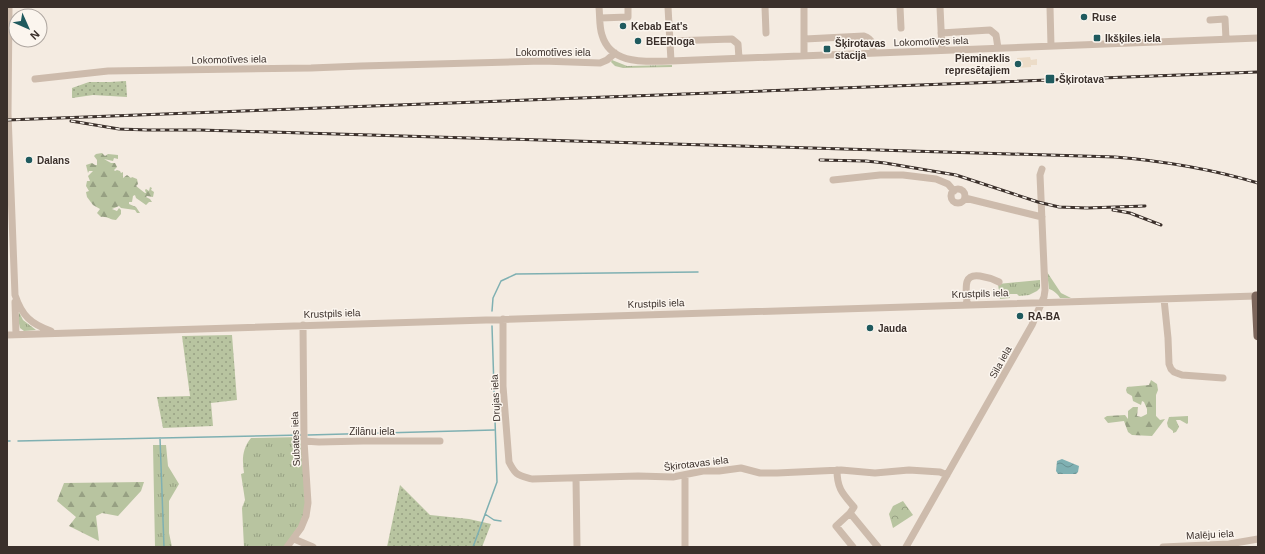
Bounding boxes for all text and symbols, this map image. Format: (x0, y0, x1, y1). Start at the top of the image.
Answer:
north arrow (8, 8, 48, 48)
marker: Ruse (1079, 12, 1089, 22)
place label: Ruse (1092, 12, 1117, 23)
marker: Kebab Eat's (618, 21, 628, 31)
place label: Kebab Eat's (631, 21, 688, 32)
text: N (28, 28, 42, 42)
marker: Ikšķiles iela (1092, 33, 1102, 43)
place label: Ikšķiles iela (1105, 33, 1161, 44)
street label: Lokomotīves iela (893, 35, 969, 48)
marker: BEERloga (633, 36, 643, 46)
place label: BEERloga (646, 36, 695, 47)
place label: Šķirotavas stacija (835, 37, 886, 61)
marker: Šķirotavas stacija (822, 44, 832, 54)
street label: Lokomotīves iela (515, 47, 591, 58)
street label: Lokomotīves iela (191, 53, 267, 66)
place label: Piemineklis represētajiem (945, 53, 1010, 76)
marker: Piemineklis represētajiem (1013, 59, 1023, 69)
marker: Šķirotava (1044, 73, 1056, 85)
place label: Šķirotava (1059, 73, 1104, 85)
marker: Dalans (24, 155, 34, 165)
place label: Dalans (37, 155, 70, 166)
street label: Krustpils iela (951, 287, 1009, 300)
street label: Krustpils iela (627, 297, 685, 310)
street label: Krustpils iela (303, 307, 361, 320)
marker: RA-BA (1015, 311, 1025, 321)
place label: RA-BA (1028, 311, 1060, 322)
marker: Jauda (865, 323, 875, 333)
place label: Jauda (878, 323, 907, 334)
street label: Sila iela (987, 344, 1014, 380)
street label: Drujas iela (489, 374, 502, 422)
street label: Subates iela (289, 411, 302, 467)
street label: Zilānu iela (349, 426, 395, 437)
street label: Šķirotavas iela (663, 453, 729, 473)
street label: Malēju iela (1186, 528, 1235, 541)

